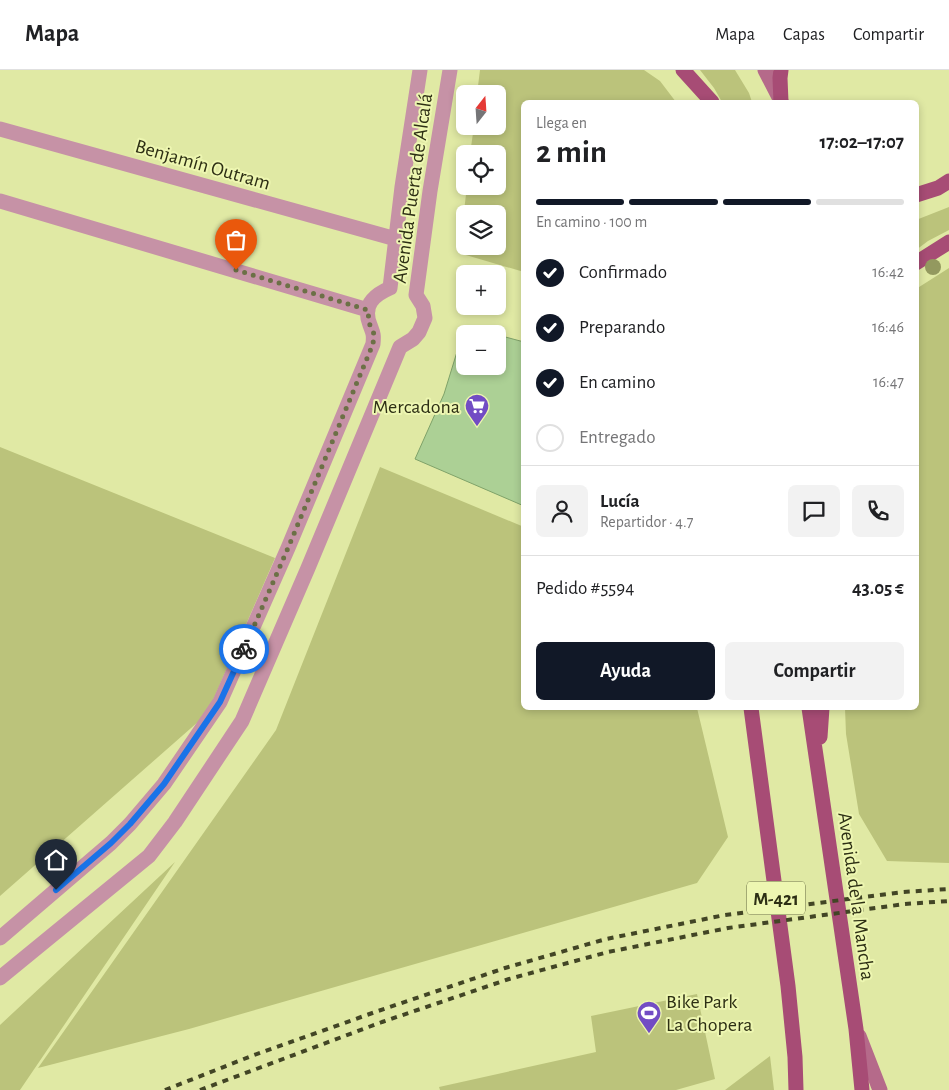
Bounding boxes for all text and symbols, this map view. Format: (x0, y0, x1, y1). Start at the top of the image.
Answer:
text: Mapa (25, 22, 79, 46)
text: Mapa (715, 26, 755, 44)
text: Capas (783, 26, 825, 44)
text: Compartir (853, 26, 924, 44)
north arrow (456, 85, 506, 135)
map controls (456, 85, 506, 375)
street label: Avenida Puerta de Alcalá (390, 92, 436, 285)
text: Llega en (536, 115, 587, 131)
text: 17:02–17:07 (819, 133, 904, 152)
street label: Benjamín Outram (133, 136, 273, 194)
text: 2 min (536, 136, 607, 168)
button: locate (456, 145, 506, 195)
button: layers (456, 205, 506, 255)
text: En camino · 100 m (536, 214, 647, 230)
pin (215, 219, 257, 270)
icon: bag (222, 226, 250, 254)
icon: check (536, 259, 564, 287)
text: Confirmado (579, 263, 667, 282)
text: 16:42 (872, 264, 904, 280)
button: + (456, 265, 506, 315)
icon: check (536, 314, 564, 342)
text: Preparando (579, 318, 665, 337)
text: 16:46 (872, 319, 904, 335)
button: − (456, 325, 506, 375)
icon: check (536, 369, 564, 397)
text: En camino (579, 373, 656, 392)
text: 16:47 (873, 374, 904, 390)
supermarket icon: Mercadona (464, 393, 490, 427)
place label: Mercadona (373, 397, 460, 417)
text: Entregado (579, 428, 655, 447)
button: person (536, 485, 588, 537)
button: chat (788, 485, 840, 537)
button: phone (852, 485, 904, 537)
text: Lucía (600, 492, 640, 511)
text: Repartidor · 4.7 (600, 514, 693, 530)
text: Pedido #5594 (536, 579, 634, 598)
text: 43.05 € (852, 579, 904, 598)
courier (219, 624, 269, 674)
icon: bike (230, 635, 258, 663)
button: Ayuda (536, 642, 715, 700)
button: Compartir (725, 642, 904, 700)
street label: Avenida de la Mancha (834, 811, 878, 981)
pin (35, 839, 77, 890)
icon: home (42, 846, 70, 874)
road number: M-421 (747, 881, 805, 914)
place label: Bike Park La Chopera (666, 992, 752, 1035)
sports icon: Bike Park La Chopera (636, 1000, 662, 1034)

